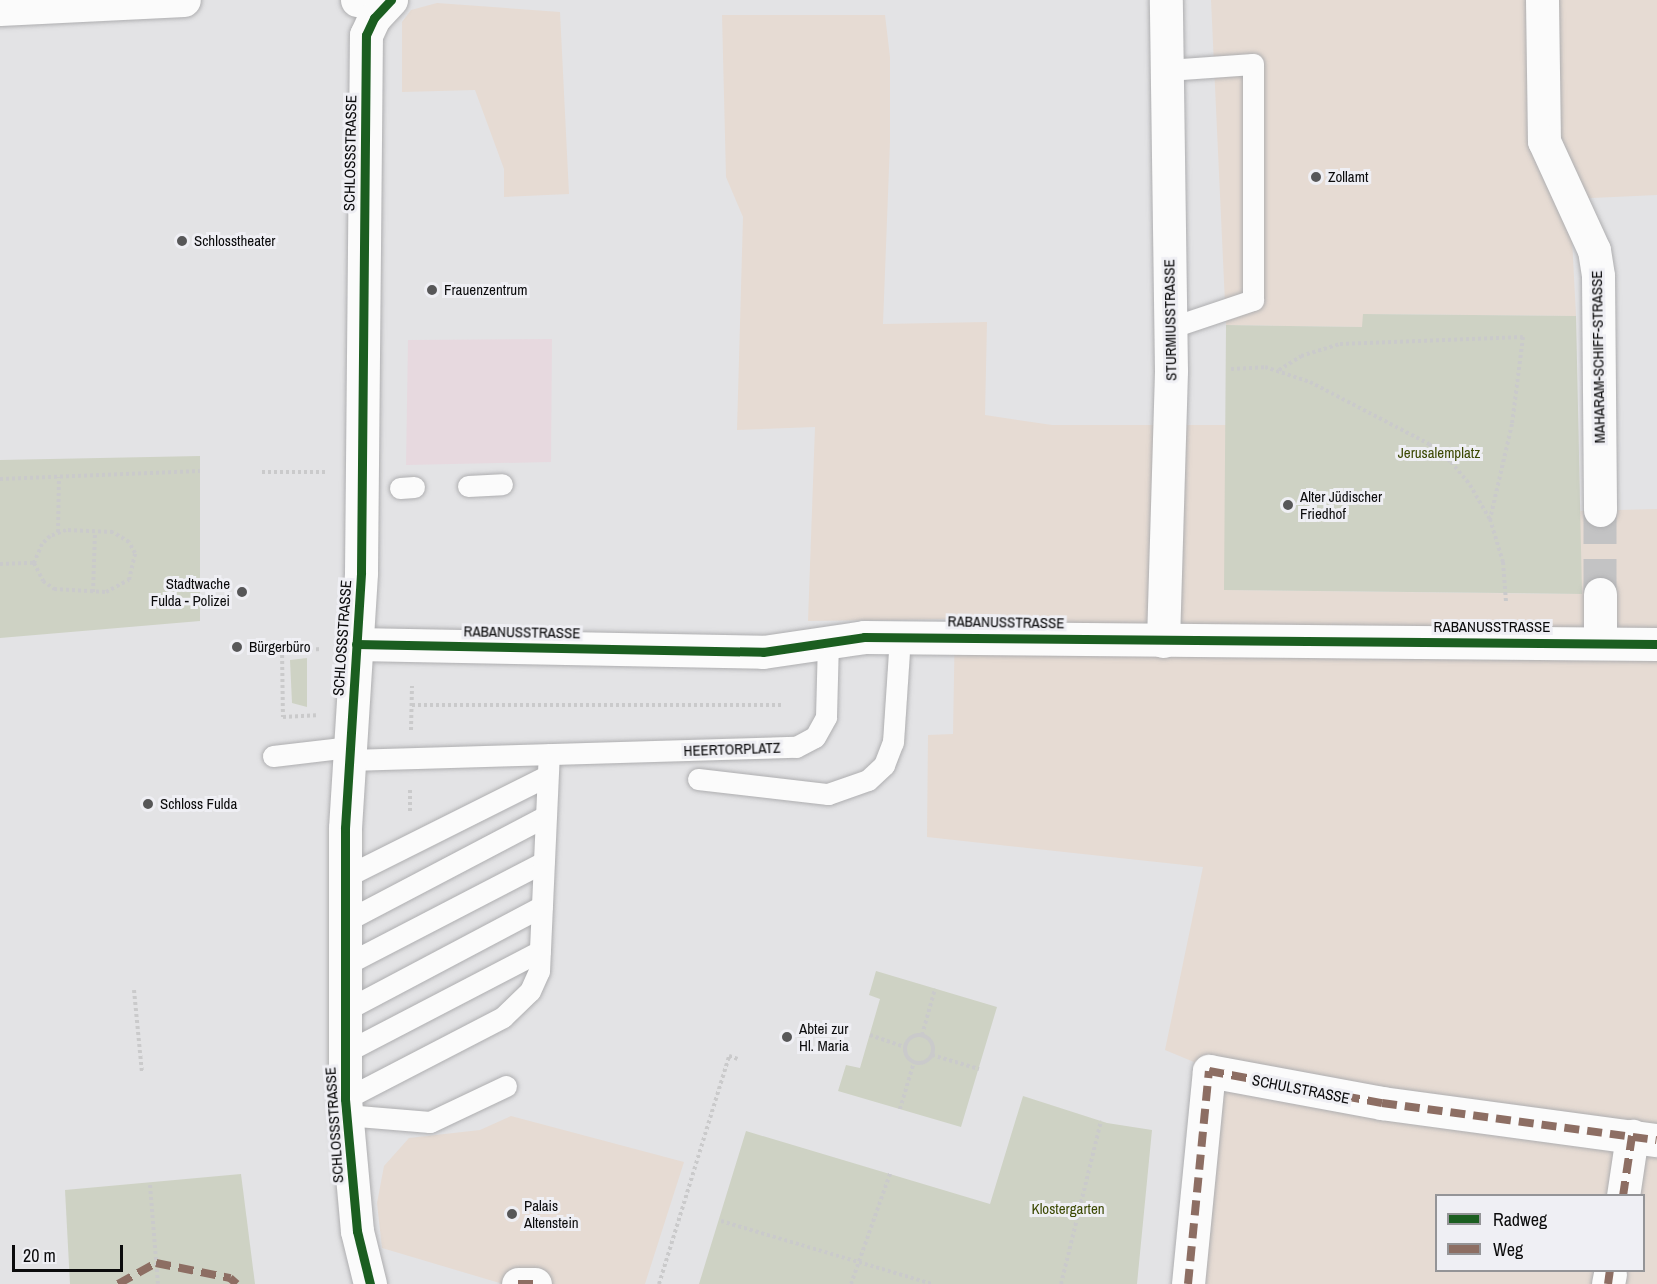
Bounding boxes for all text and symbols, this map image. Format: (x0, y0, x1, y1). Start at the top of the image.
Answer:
street label: SCHLOSSSTRASSE (340, 95, 360, 211)
place label: Zollamt (1328, 168, 1368, 186)
marker: Zollamt (1309, 170, 1323, 184)
place label: Schlosstheater (194, 232, 275, 250)
marker: Schlosstheater (175, 234, 189, 248)
street label: STURMIUSSTRASSE (1160, 259, 1180, 381)
street label: MAHARAM-SCHIFF-STRASSE (1587, 270, 1609, 444)
place label: Frauenzentrum (444, 281, 527, 299)
marker: Frauenzentrum (425, 283, 439, 297)
park label: Jerusalemplatz (1398, 444, 1480, 462)
place label: Alter Jüdischer Friedhof (1300, 487, 1382, 522)
marker: Alter Jüdischer Friedhof (1281, 498, 1295, 512)
place label: Stadtwache Fulda - Polizei (151, 574, 230, 609)
street label: SCHLOSSSTRASSE (329, 579, 355, 697)
marker: Stadtwache Fulda - Polizei (235, 585, 249, 599)
street label: RABANUSSTRASSE (947, 612, 1065, 632)
street label: RABANUSSTRASSE (1434, 618, 1550, 636)
street label: RABANUSSTRASSE (463, 622, 581, 642)
place label: Bürgerbüro (249, 638, 311, 656)
marker: Bürgerbüro (230, 640, 244, 654)
street label: HEERTORPLATZ (683, 738, 781, 760)
place label: Schloss Fulda (160, 795, 237, 813)
marker: Schloss Fulda (141, 797, 155, 811)
place label: Abtei zur Hl. Maria (799, 1019, 849, 1054)
marker: Abtei zur Hl. Maria (780, 1030, 794, 1044)
street label: SCHLOSSSTRASSE (321, 1066, 347, 1184)
street label: SCHULSTRASSE (1251, 1071, 1351, 1107)
legend (1435, 1194, 1645, 1272)
place label: Palais Altenstein (524, 1196, 579, 1231)
park label: Klostergarten (1031, 1200, 1105, 1218)
marker: Palais Altenstein (505, 1207, 519, 1221)
text: Radweg (1493, 1207, 1547, 1232)
scale bar (15, 1233, 126, 1271)
text: Weg (1493, 1237, 1523, 1262)
text: 20 m (23, 1243, 56, 1268)

